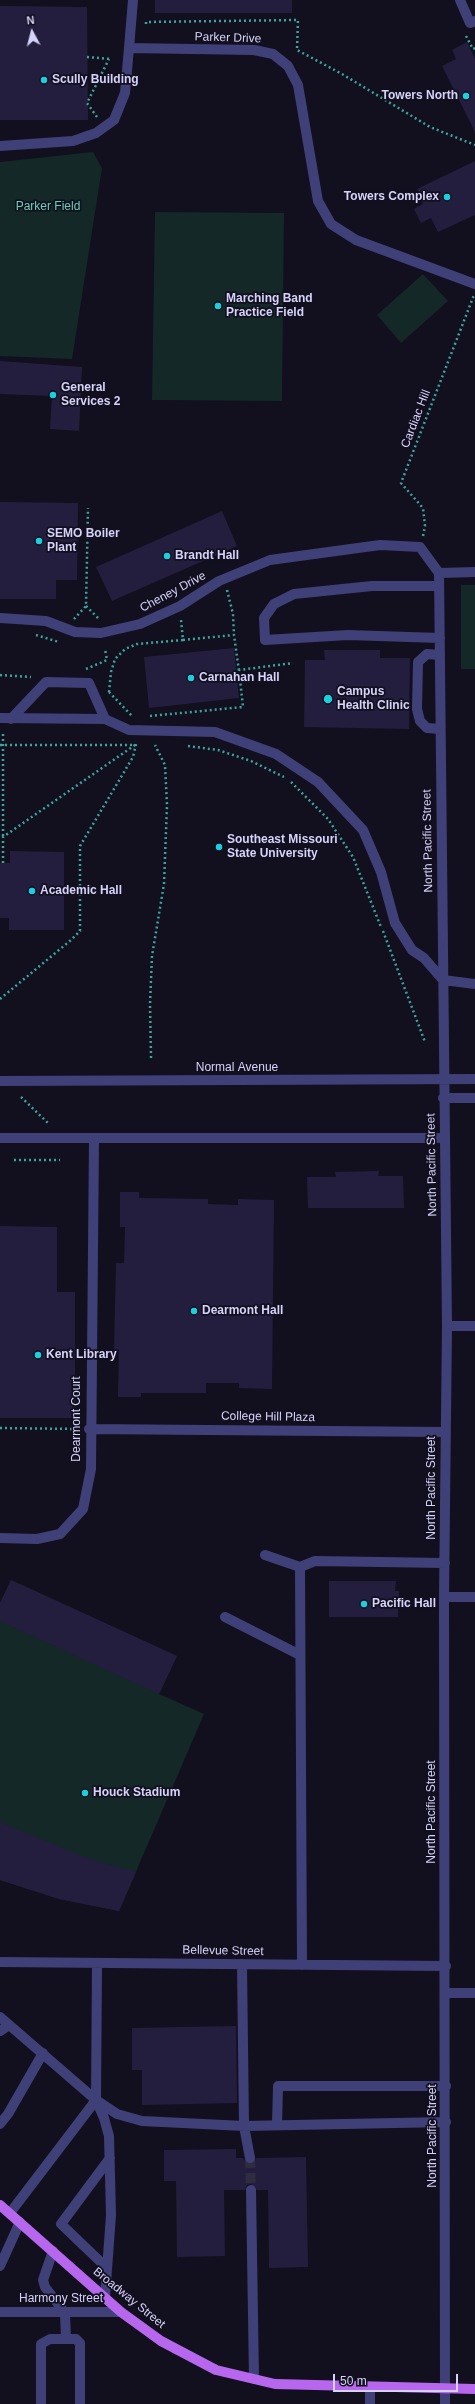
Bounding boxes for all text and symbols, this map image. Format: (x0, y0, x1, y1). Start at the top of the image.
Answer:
north arrow (12, 12, 52, 52)
text: N (26, 14, 35, 27)
street label: Parker Drive (194, 30, 262, 46)
place label: Scully Building (52, 73, 139, 87)
marker: Scully Building (39, 75, 49, 85)
place label: Towers North (382, 89, 458, 103)
marker: Towers North (461, 91, 471, 101)
place label: Towers Complex (344, 190, 439, 204)
marker: Towers Complex (442, 192, 452, 202)
park label: Parker Field (16, 200, 80, 214)
place label: Marching Band Practice Field (226, 292, 313, 320)
marker: Marching Band Practice Field (213, 301, 223, 311)
place label: General Services 2 (61, 381, 120, 409)
street label: Cardiac Hill (398, 388, 434, 450)
marker: General Services 2 (48, 390, 58, 400)
place label: SEMO Boiler Plant (47, 527, 120, 555)
marker: SEMO Boiler Plant (34, 536, 44, 546)
place label: Brandt Hall (175, 549, 239, 563)
marker: Brandt Hall (162, 551, 172, 561)
street label: Cheney Drive (138, 569, 208, 615)
place label: Carnahan Hall (199, 671, 280, 685)
marker: Carnahan Hall (186, 673, 196, 683)
place label: Campus Health Clinic (337, 685, 410, 713)
marker: Campus Health Clinic (322, 693, 334, 705)
street label: North Pacific Street (420, 789, 436, 893)
place label: Southeast Missouri State University (227, 833, 338, 861)
marker: Southeast Missouri State University (214, 842, 224, 852)
place label: Academic Hall (40, 884, 122, 898)
marker: Academic Hall (27, 886, 37, 896)
street label: Normal Avenue (196, 1061, 278, 1075)
street label: North Pacific Street (424, 1113, 440, 1217)
place label: Dearmont Hall (202, 1304, 283, 1318)
marker: Dearmont Hall (189, 1306, 199, 1316)
place label: Kent Library (46, 1348, 117, 1362)
marker: Kent Library (33, 1350, 43, 1360)
street label: Dearmont Court (70, 1376, 84, 1462)
street label: College Hill Plaza (221, 1409, 315, 1425)
street label: North Pacific Street (425, 1436, 439, 1540)
place label: Pacific Hall (372, 1597, 436, 1611)
marker: Pacific Hall (359, 1599, 369, 1609)
street label: North Pacific Street (425, 1760, 439, 1864)
place label: Houck Stadium (93, 1786, 180, 1800)
marker: Houck Stadium (80, 1788, 90, 1798)
street label: Bellevue Street (182, 1943, 264, 1959)
street label: North Pacific Street (426, 2084, 440, 2188)
street label: Broadway Street (90, 2264, 168, 2332)
street label: Harmony Street (19, 2292, 103, 2306)
scale bar (335, 2366, 460, 2392)
text: 50 m (340, 2374, 367, 2388)

